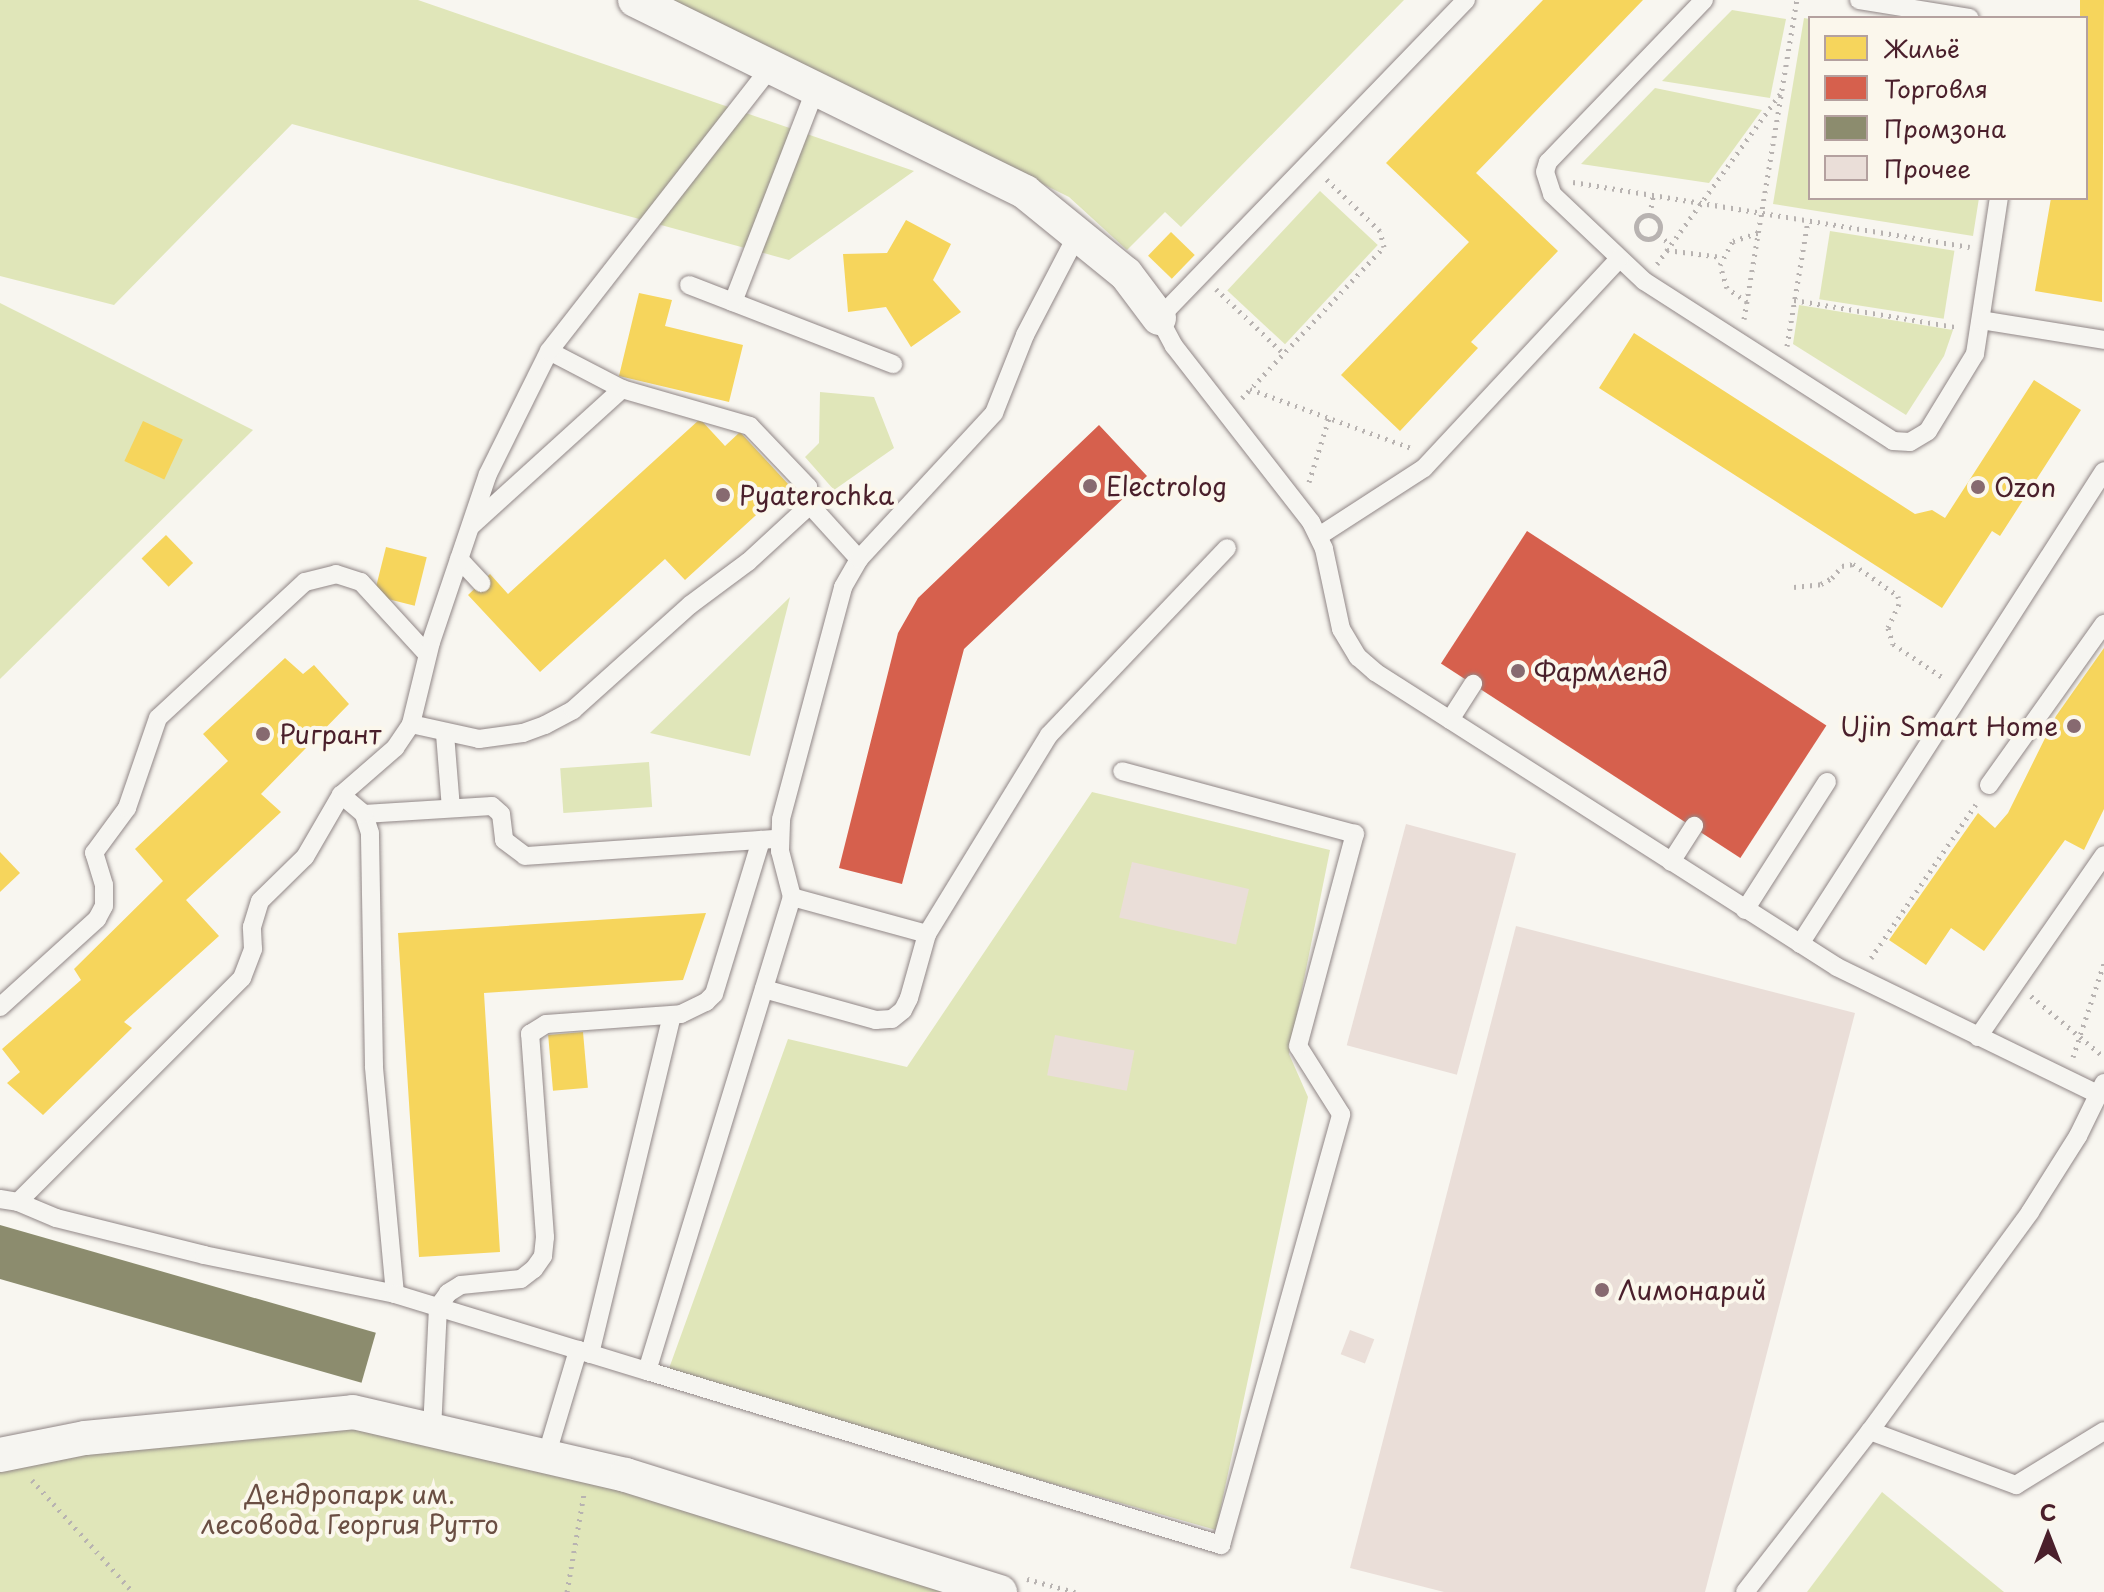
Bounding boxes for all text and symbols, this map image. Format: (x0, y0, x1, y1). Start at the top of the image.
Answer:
legend (1808, 16, 2088, 200)
text: Жильё (1884, 30, 1960, 66)
text: Торговля (1884, 70, 1988, 106)
text: Промзона (1884, 110, 2006, 146)
text: Прочее (1884, 150, 1971, 186)
place label: Electrolog (1106, 470, 1227, 502)
place label: Ozon (1994, 471, 2056, 503)
marker: Electrolog (1081, 477, 1099, 495)
marker: Ozon (1969, 478, 1987, 496)
place label: Pyaterochka (739, 479, 894, 511)
marker: Pyaterochka (714, 486, 732, 504)
place label: Фармленд (1534, 655, 1668, 687)
marker: Фармленд (1509, 662, 1527, 680)
place label: Ujin Smart Home (1840, 710, 2058, 742)
marker: Ujin Smart Home (2065, 717, 2083, 735)
place label: Ригрант (279, 718, 381, 750)
marker: Ригрант (254, 725, 272, 743)
place label: Лимонарий (1618, 1274, 1766, 1306)
marker: Лимонарий (1593, 1281, 1611, 1299)
park label: Дендропарк им. лесовода Георгия Рутто (200, 1478, 500, 1540)
text: С (2040, 1495, 2056, 1528)
north arrow (2008, 1496, 2088, 1576)

